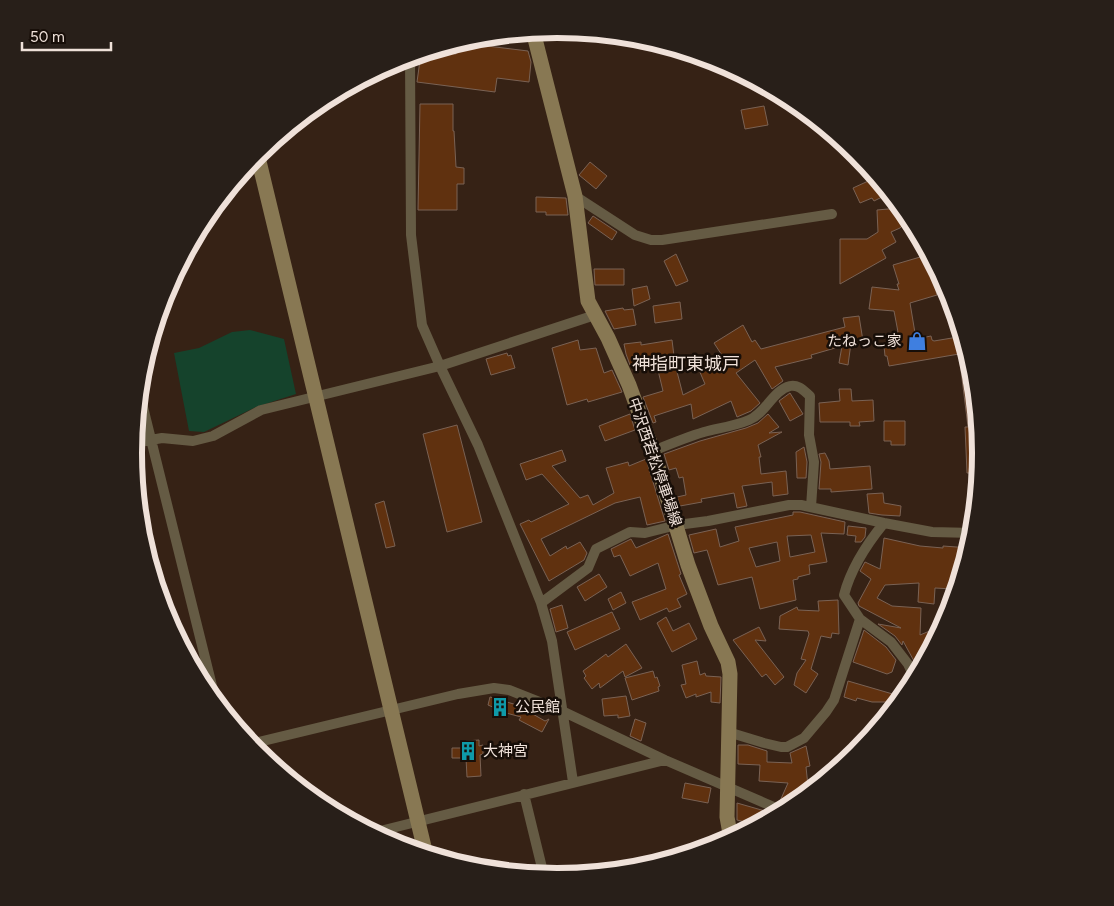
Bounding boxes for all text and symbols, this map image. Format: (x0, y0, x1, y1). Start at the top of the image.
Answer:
scale bar (22, 20, 111, 52)
text: 50 m (30, 28, 65, 46)
shop icon: たねっこ家 (906, 330, 928, 352)
place label: たねっこ家 (827, 332, 902, 350)
district label: 神指町東城戸 (632, 353, 740, 375)
street label: 中沢西若松停車場線 (625, 395, 685, 529)
building icon: 公民館 (489, 696, 511, 718)
place label: 公民館 (515, 698, 560, 716)
building icon: 大神宮 (457, 740, 479, 762)
place label: 大神宮 (483, 742, 528, 760)

